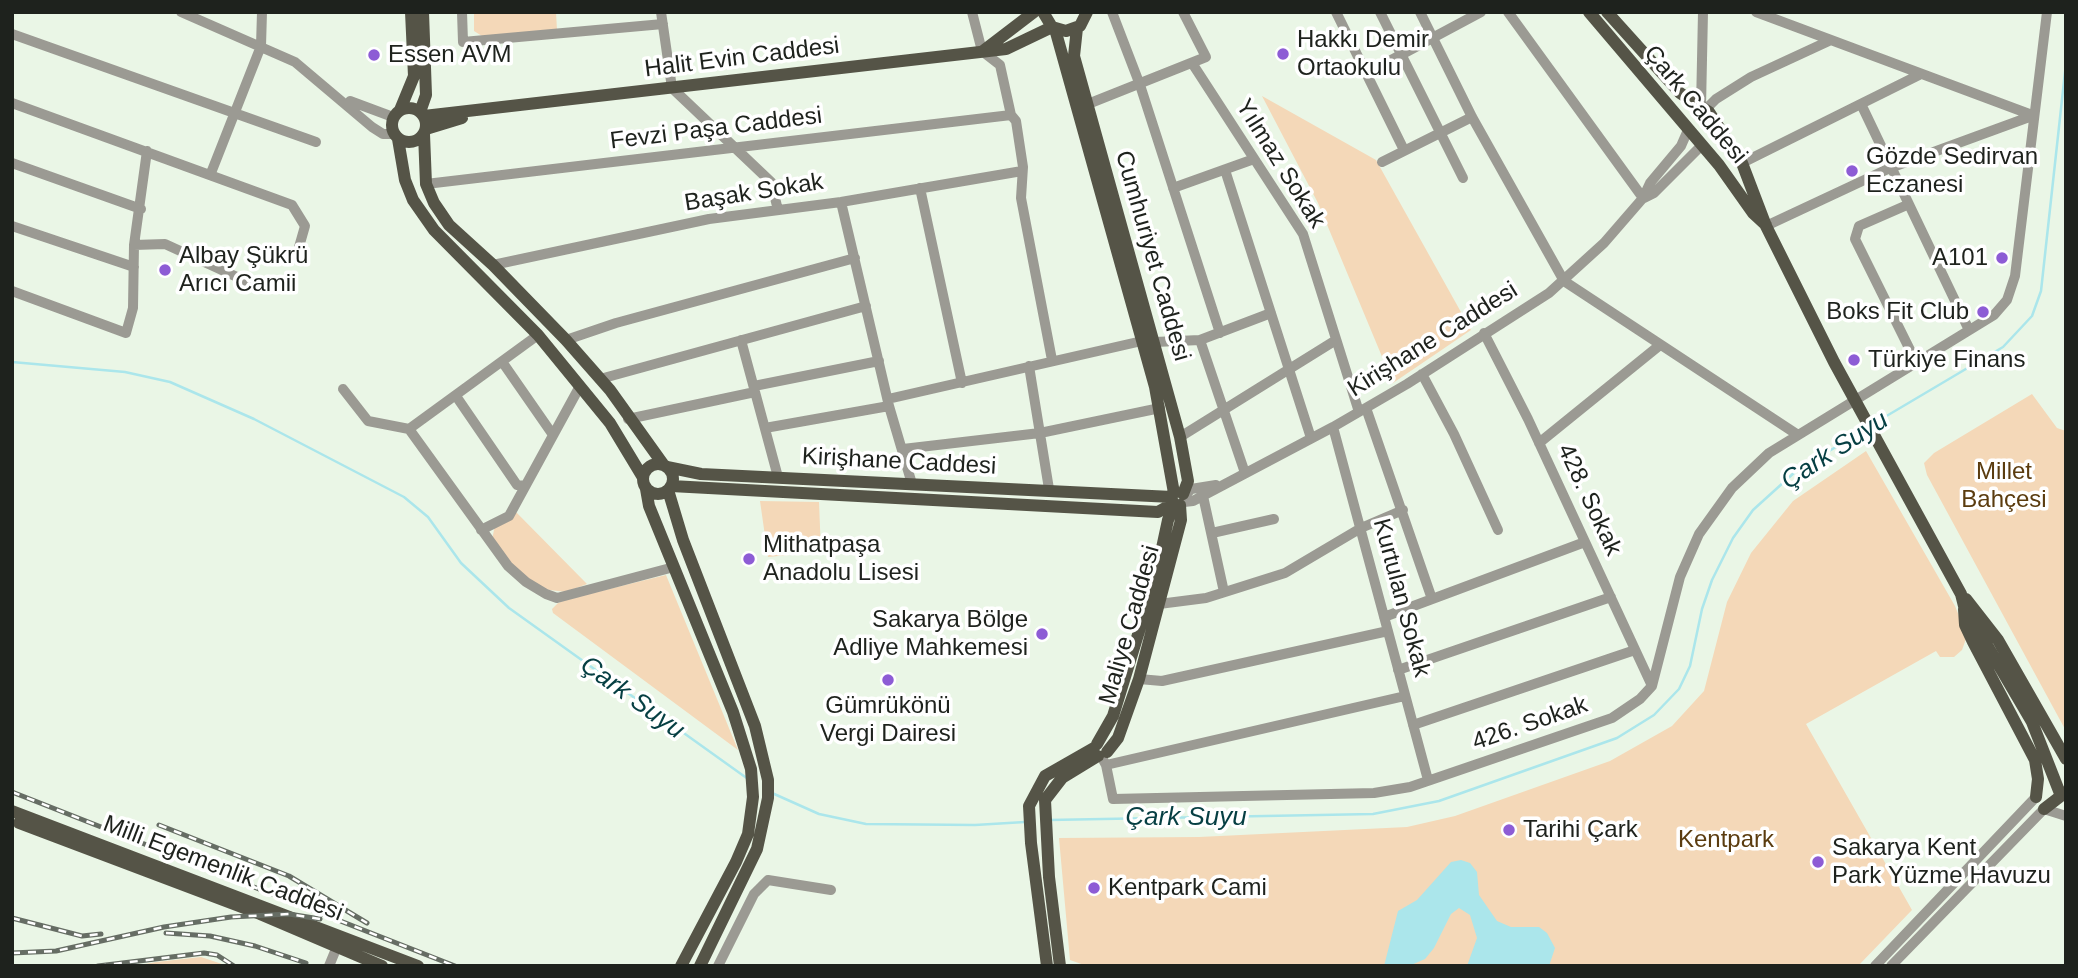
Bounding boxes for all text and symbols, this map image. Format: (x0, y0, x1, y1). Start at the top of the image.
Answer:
place label: Hakkı Demir Ortaokulu (1297, 26, 1429, 82)
street label: Halit Evin Caddesi (643, 32, 841, 84)
street label: Çark Caddesi (1637, 40, 1753, 170)
place label: Essen AVM (388, 41, 512, 69)
marker: Hakkı Demir Ortaokulu (1275, 46, 1291, 62)
marker: Essen AVM (366, 47, 382, 63)
street label: Yılmaz Sokak (1229, 94, 1331, 234)
street label: Fevzi Paşa Caddesi (608, 102, 824, 156)
place label: Gözde Sedirvan Eczanesi (1866, 143, 2038, 199)
street label: Cumhuriyet Caddesi (1108, 148, 1196, 364)
marker: Gözde Sedirvan Eczanesi (1844, 163, 1860, 179)
street label: Başak Sokak (683, 168, 825, 218)
place label: Albay Şükrü Arıcı Camii (179, 242, 308, 298)
place label: A101 (1932, 244, 1988, 272)
marker: A101 (1994, 250, 2010, 266)
marker: Albay Şükrü Arıcı Camii (157, 262, 173, 278)
street label: Kirişhane Caddesi (1343, 276, 1523, 404)
place label: Boks Fit Club (1826, 298, 1969, 326)
marker: Boks Fit Club (1975, 304, 1991, 320)
place label: Türkiye Finans (1868, 346, 2025, 374)
marker: Türkiye Finans (1846, 352, 1862, 368)
water label: Çark Suyu (1776, 405, 1894, 497)
street label: 428. Sokak (1551, 439, 1627, 561)
street label: Kirişhane Caddesi (801, 443, 997, 481)
park label: Millet Bahçesi (1961, 458, 2047, 514)
street label: Kurtulan Sokak (1366, 516, 1436, 680)
place label: Mithatpaşa Anadolu Lisesi (763, 531, 919, 587)
street label: Maliye Caddesi (1094, 542, 1166, 708)
marker: Mithatpaşa Anadolu Lisesi (741, 551, 757, 567)
place label: Sakarya Bölge Adliye Mahkemesi (833, 606, 1028, 662)
marker: Sakarya Bölge Adliye Mahkemesi (1034, 626, 1050, 642)
water label: Çark Suyu (574, 650, 690, 746)
marker: Gümrükönü Vergi Dairesi (880, 672, 896, 688)
street label: 426. Sokak (1469, 691, 1591, 757)
place label: Gümrükönü Vergi Dairesi (820, 692, 956, 748)
water label: Çark Suyu (1125, 802, 1247, 834)
street label: Milli Egemenlik Caddesi (99, 810, 347, 928)
place label: Tarihi Çark (1523, 816, 1638, 844)
marker: Tarihi Çark (1501, 822, 1517, 838)
park label: Kentpark (1678, 826, 1774, 854)
place label: Sakarya Kent Park Yüzme Havuzu (1832, 834, 2051, 890)
marker: Sakarya Kent Park Yüzme Havuzu (1810, 854, 1826, 870)
place label: Kentpark Cami (1108, 874, 1267, 902)
marker: Kentpark Cami (1086, 880, 1102, 896)

